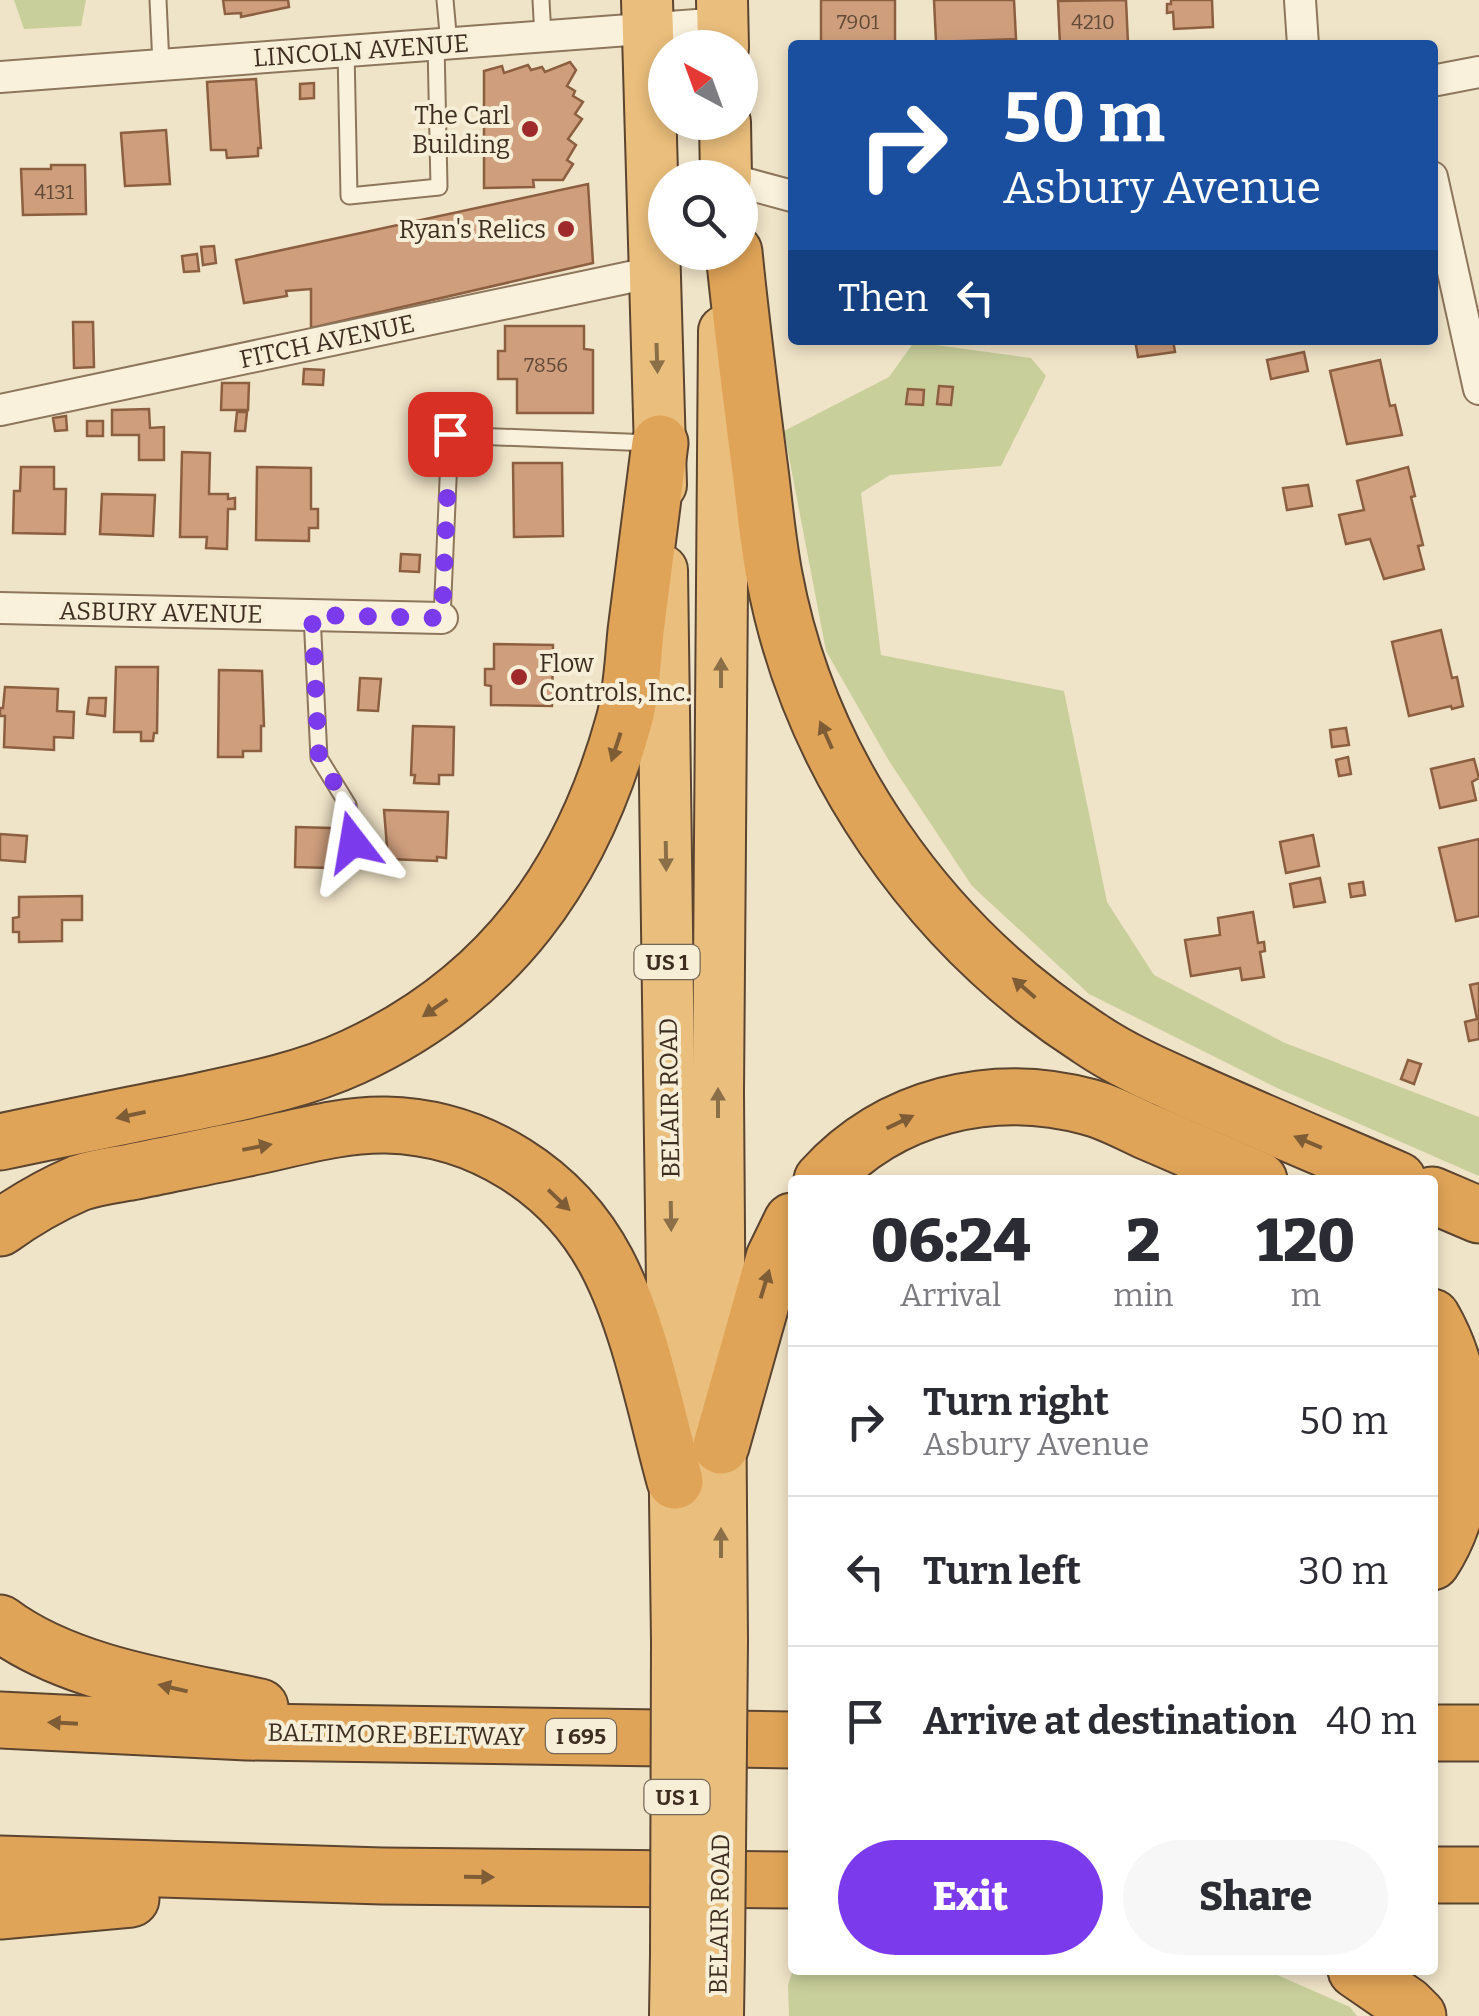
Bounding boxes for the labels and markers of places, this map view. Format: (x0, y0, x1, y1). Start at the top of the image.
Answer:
place label: The Carl Building (412, 101, 510, 160)
marker: The Carl Building (519, 118, 541, 140)
place label: Ryan's Relics (399, 215, 546, 245)
marker: Ryan's Relics (555, 218, 577, 240)
pin (408, 392, 493, 477)
place label: Flow Controls, Inc. (539, 649, 691, 708)
marker: Flow Controls, Inc. (508, 666, 530, 688)

